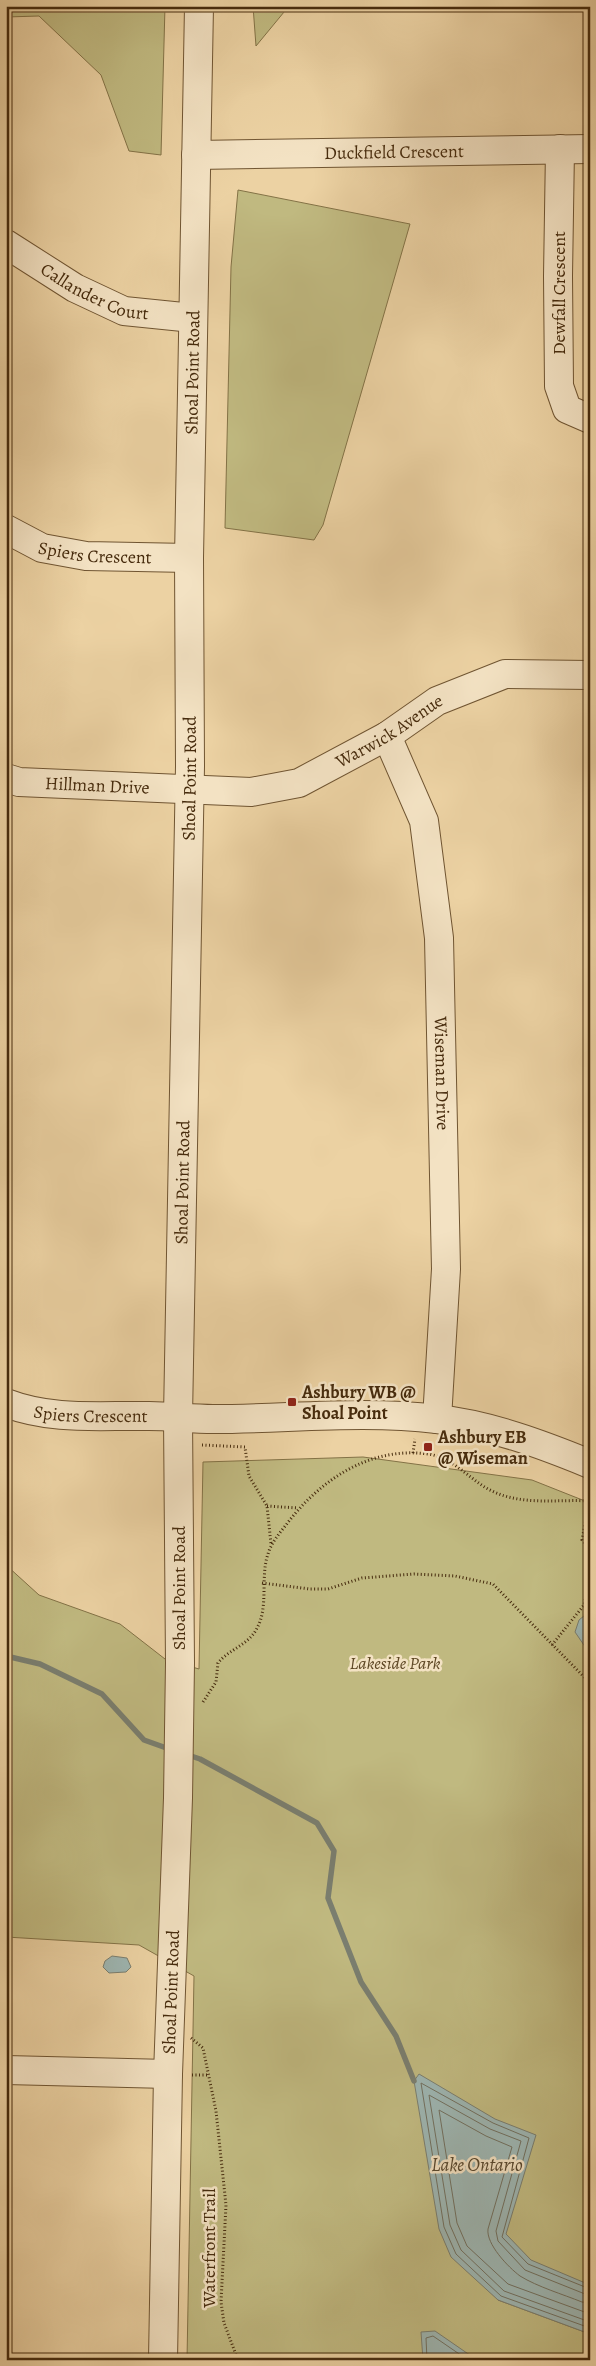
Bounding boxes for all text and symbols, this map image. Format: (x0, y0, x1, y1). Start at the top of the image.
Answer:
street label: Duckfield Crescent (324, 139, 464, 165)
street label: Dewfall Crescent (547, 231, 571, 355)
street label: Callander Court (36, 257, 150, 325)
street label: Shoal Point Road (179, 310, 205, 435)
street label: Spiers Crescent (36, 536, 152, 569)
street label: Warwick Avenue (330, 688, 446, 774)
street label: Shoal Point Road (177, 716, 202, 841)
street label: Hillman Drive (45, 771, 150, 800)
street label: Wiseman Drive (429, 1015, 455, 1130)
street label: Shoal Point Road (169, 1120, 195, 1245)
place label: Ashbury WB @ Shoal Point (301, 1380, 416, 1425)
marker: Ashbury WB @ Shoal Point (286, 1396, 298, 1408)
street label: Spiers Crescent (32, 1399, 148, 1428)
place label: Ashbury EB @ Wiseman (437, 1425, 528, 1470)
marker: Ashbury EB @ Wiseman (422, 1441, 434, 1453)
street label: Shoal Point Road (167, 1526, 191, 1650)
park label: Lakeside Park (349, 1651, 441, 1675)
street label: Shoal Point Road (157, 1929, 185, 2055)
water label: Lake Ontario (431, 2152, 523, 2178)
street label: Waterfront Trail (197, 2188, 221, 2309)

